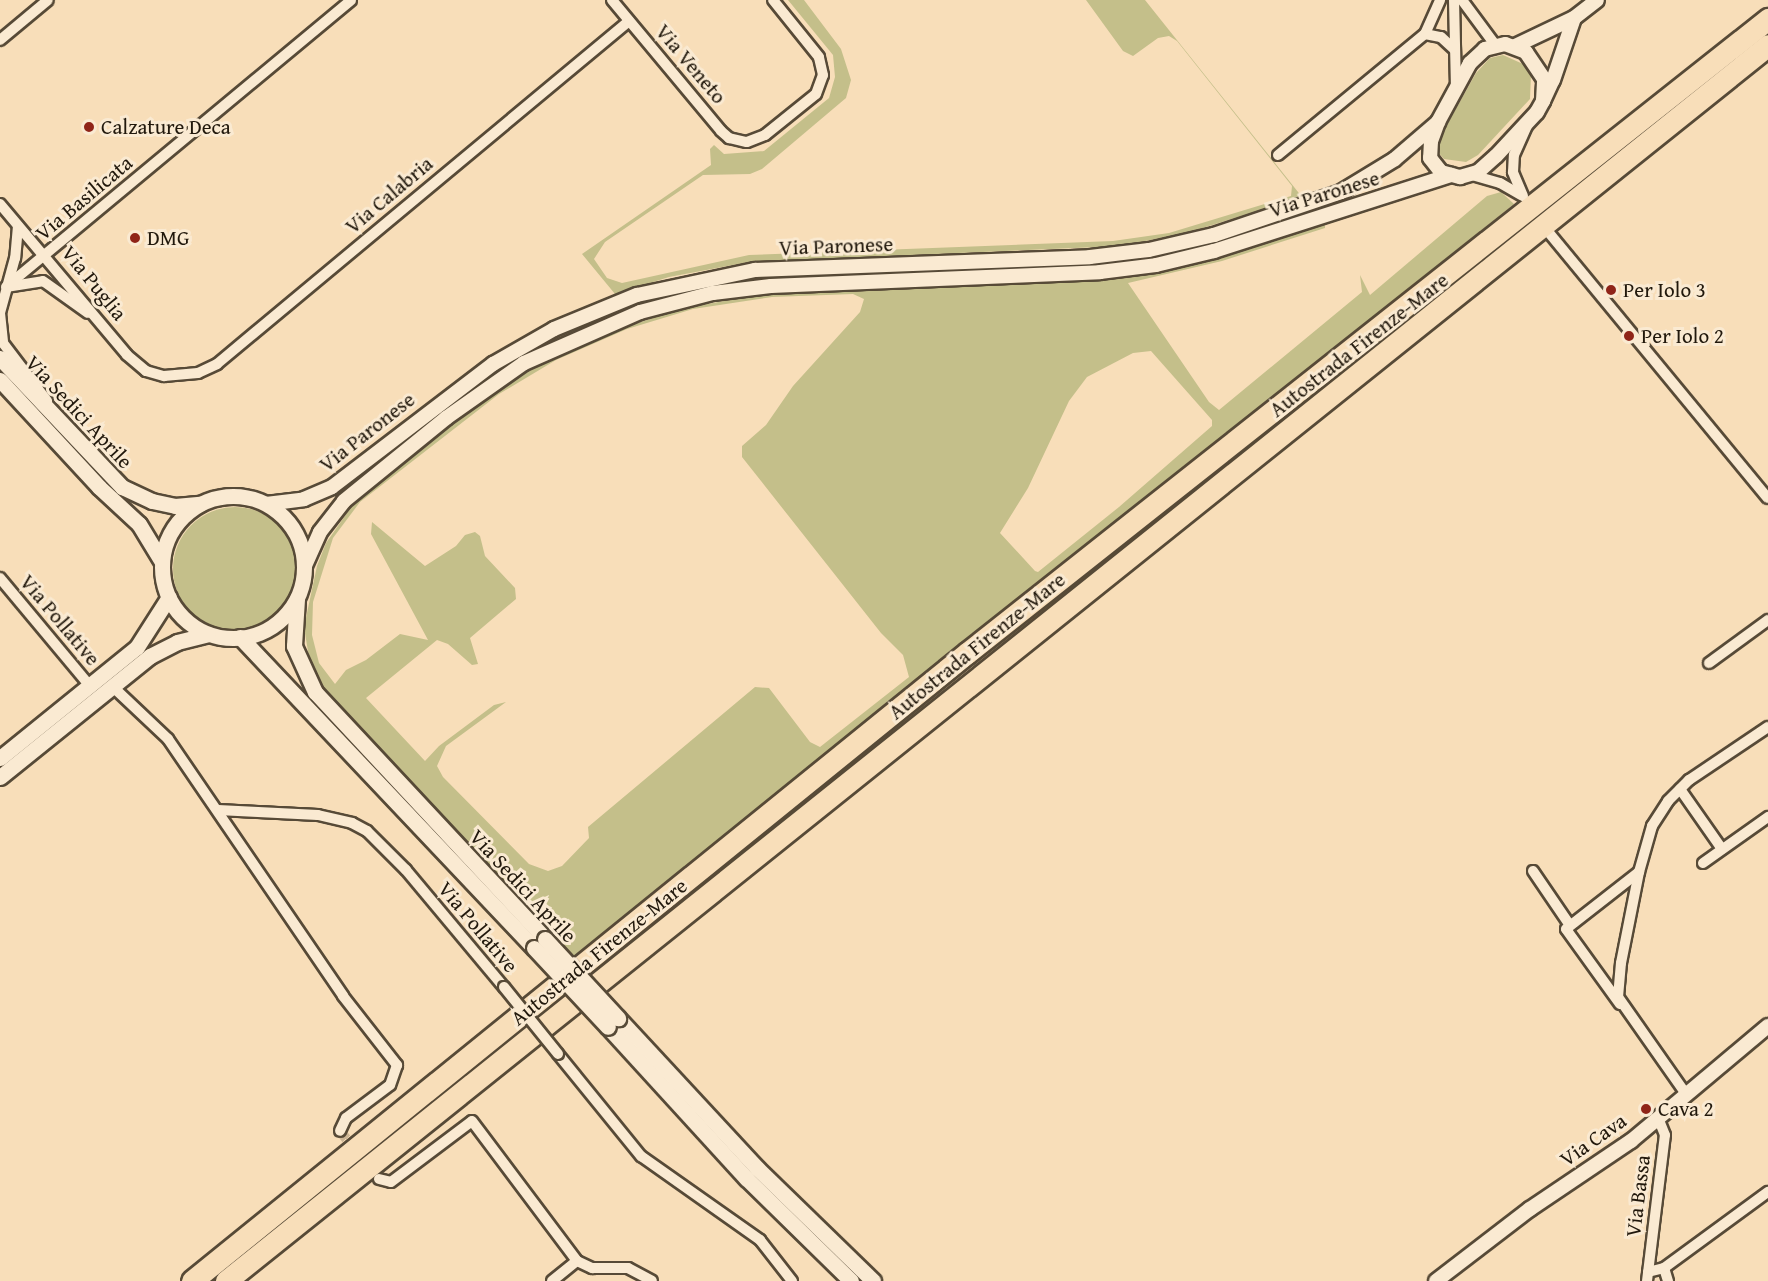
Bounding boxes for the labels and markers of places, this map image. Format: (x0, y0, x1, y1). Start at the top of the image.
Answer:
place label: Calzature Deca (101, 114, 231, 140)
marker: Calzature Deca (82, 120, 96, 134)
place label: DMG (147, 225, 189, 251)
marker: DMG (128, 231, 142, 245)
place label: Per Iolo 3 (1623, 277, 1706, 303)
marker: Per Iolo 3 (1604, 283, 1618, 297)
place label: Per Iolo 2 (1641, 323, 1724, 349)
marker: Per Iolo 2 (1622, 329, 1636, 343)
place label: Cava 2 (1658, 1096, 1714, 1122)
marker: Cava 2 (1639, 1102, 1653, 1116)

